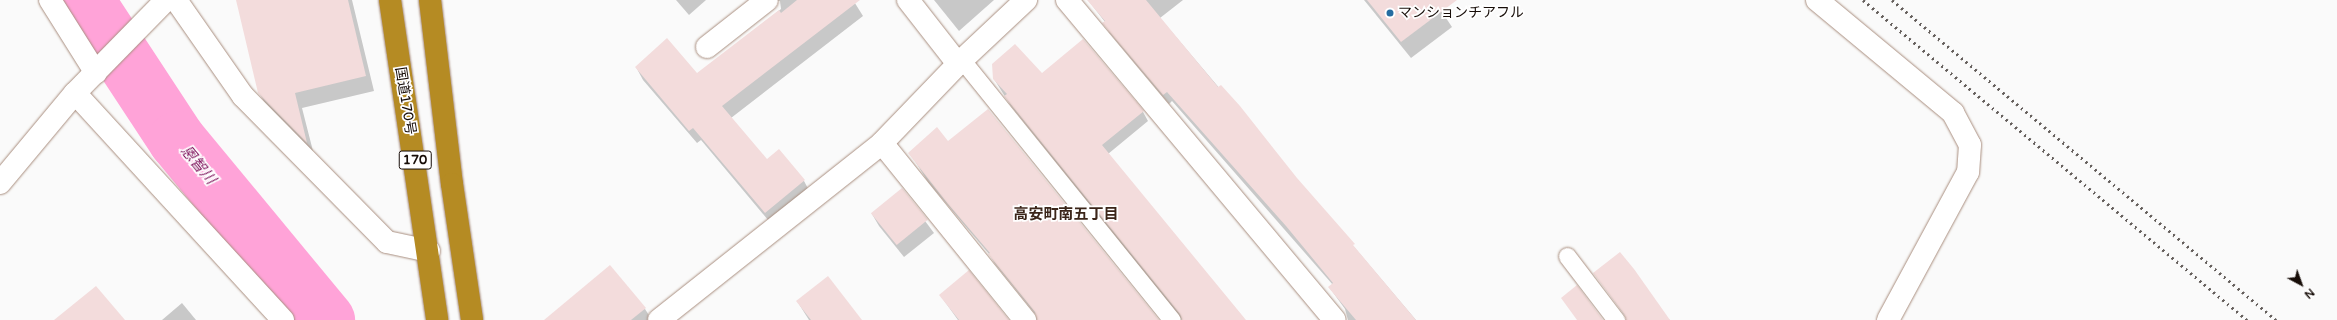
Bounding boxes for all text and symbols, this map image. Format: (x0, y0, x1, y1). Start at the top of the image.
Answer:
place label: マンションチアフル (1398, 5, 1524, 21)
marker: マンションチアフル (1385, 8, 1395, 18)
street label: 国道170号 (391, 66, 419, 136)
water label: 恩智川 (177, 142, 219, 188)
road number: 170 (398, 149, 432, 171)
district label: 高安町南五丁目 (1014, 206, 1118, 224)
north arrow (2281, 264, 2321, 304)
text: N (2302, 286, 2317, 301)

